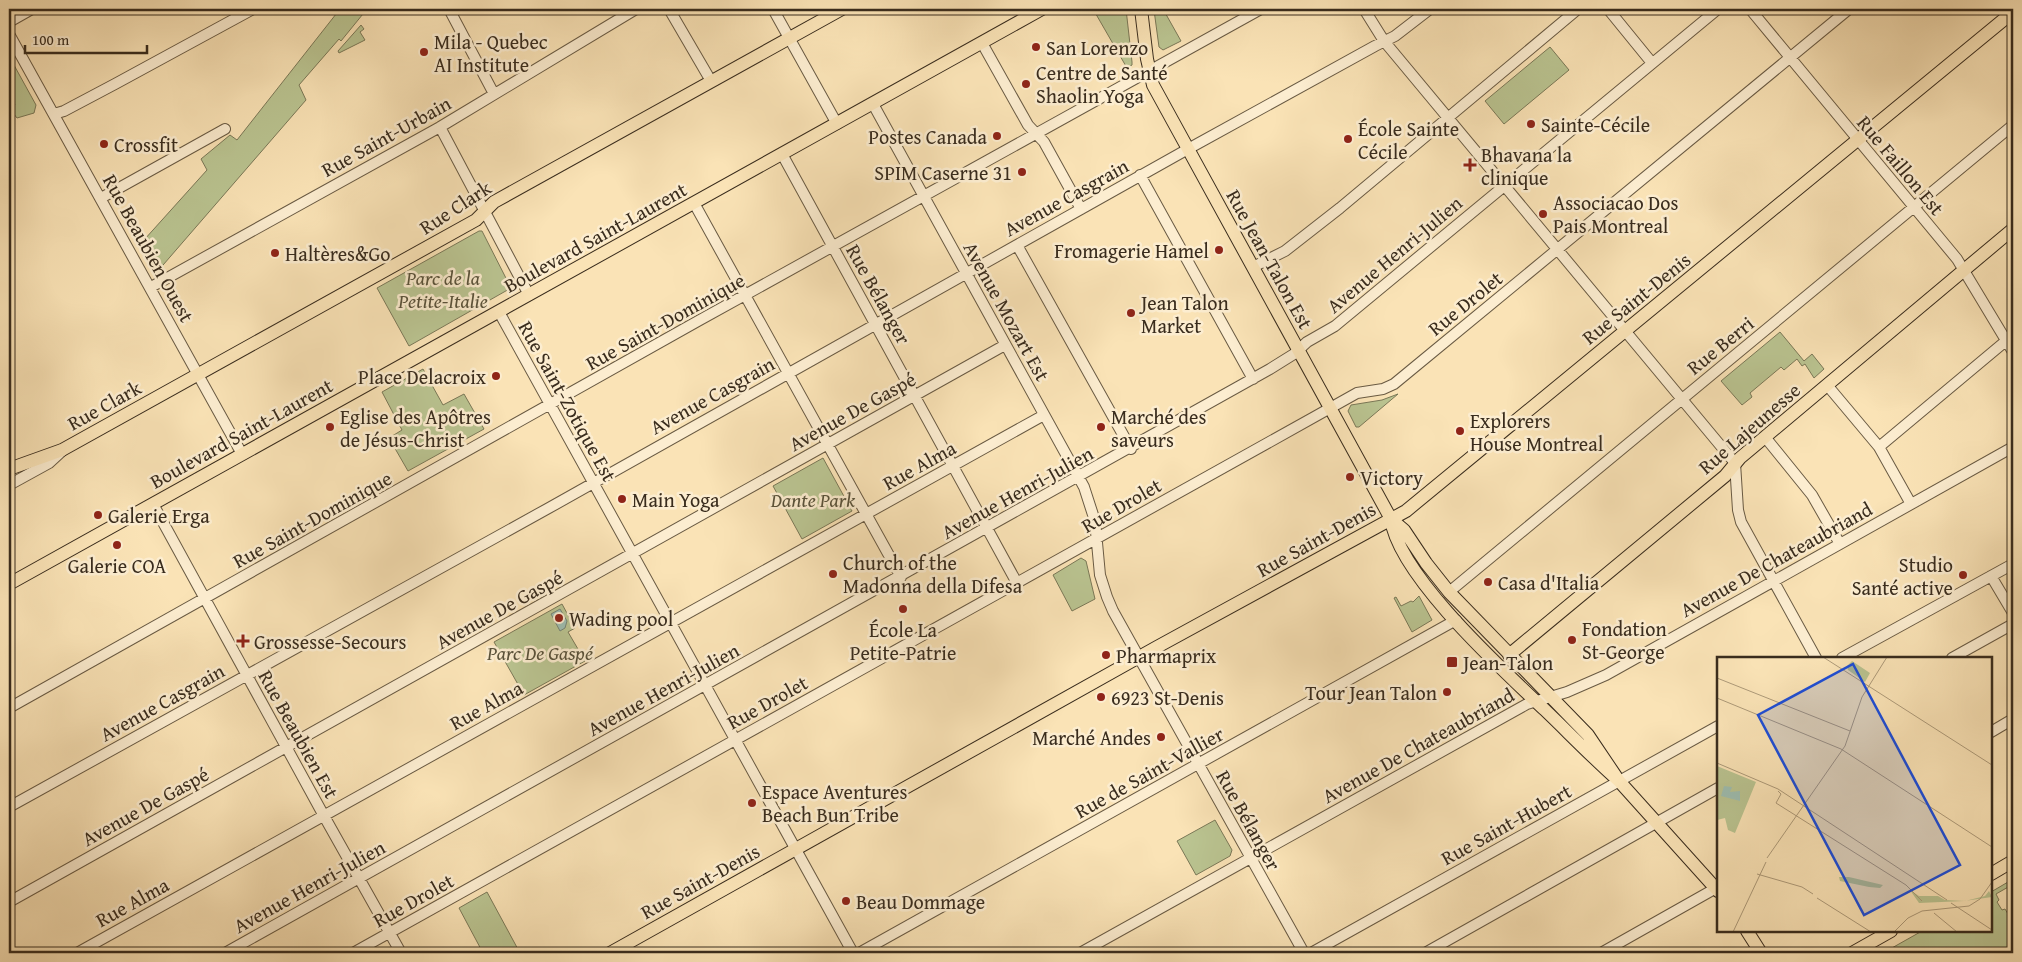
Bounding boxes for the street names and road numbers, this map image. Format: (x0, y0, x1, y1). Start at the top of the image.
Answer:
street label: Rue Saint-Urbain (316, 88, 456, 184)
street label: Rue Faillon Est (1851, 109, 1951, 221)
street label: Avenue Casgrain (998, 151, 1134, 243)
street label: Rue Beaubien Ouest (96, 169, 202, 327)
street label: Rue Clark (413, 172, 497, 241)
street label: Boulevard Saint-Laurent (498, 175, 692, 299)
street label: Rue Jean-Talon Est (1220, 184, 1320, 334)
street label: Avenue Henri-Julien (1320, 188, 1468, 320)
street label: Avenue Mozart Est (957, 236, 1057, 386)
street label: Rue Bélanger (839, 239, 919, 349)
street label: Rue Saint-Denis (1575, 245, 1697, 351)
street label: Rue Drolet (1421, 264, 1509, 342)
street label: Rue Saint-Dominique (580, 265, 750, 377)
street label: Rue Berri (1680, 309, 1760, 381)
street label: Rue Saint-Zotique Est (512, 315, 624, 487)
street label: Avenue Casgrain (644, 349, 780, 441)
street label: Avenue De Gaspé (783, 364, 921, 458)
street label: Boulevard Saint-Laurent (144, 371, 338, 495)
street label: Rue Clark (62, 372, 147, 437)
street label: Rue Lajeunesse (1692, 375, 1806, 481)
street label: Rue Alma (877, 433, 961, 497)
street label: Avenue Henri-Julien (936, 438, 1098, 546)
street label: Rue Saint-Dominique (227, 463, 397, 575)
street label: Rue Drolet (1075, 470, 1167, 540)
street label: Rue Saint-Denis (1251, 494, 1381, 584)
street label: Avenue De Chateaubriand (1675, 494, 1878, 624)
street label: Avenue De Gaspé (430, 562, 568, 656)
street label: Avenue Henri-Julien (582, 635, 744, 743)
street label: Avenue Casgrain (94, 656, 230, 748)
street label: Rue Beaubien Est (252, 664, 346, 804)
street label: Rue Drolet (721, 668, 813, 736)
street label: Rue Alma (444, 673, 528, 737)
street label: Avenue De Chateaubriand (1317, 680, 1520, 810)
street label: Rue de Saint-Vallier (1069, 719, 1229, 825)
street label: Avenue De Gaspé (76, 759, 214, 853)
street label: Rue Bélanger (1209, 765, 1289, 875)
street label: Rue Saint-Hubert (1435, 776, 1577, 872)
street label: Avenue Henri-Julien (228, 832, 390, 940)
street label: Rue Saint-Denis (635, 836, 765, 926)
street label: Rue Drolet (367, 866, 459, 934)
street label: Rue Alma (90, 870, 174, 934)

